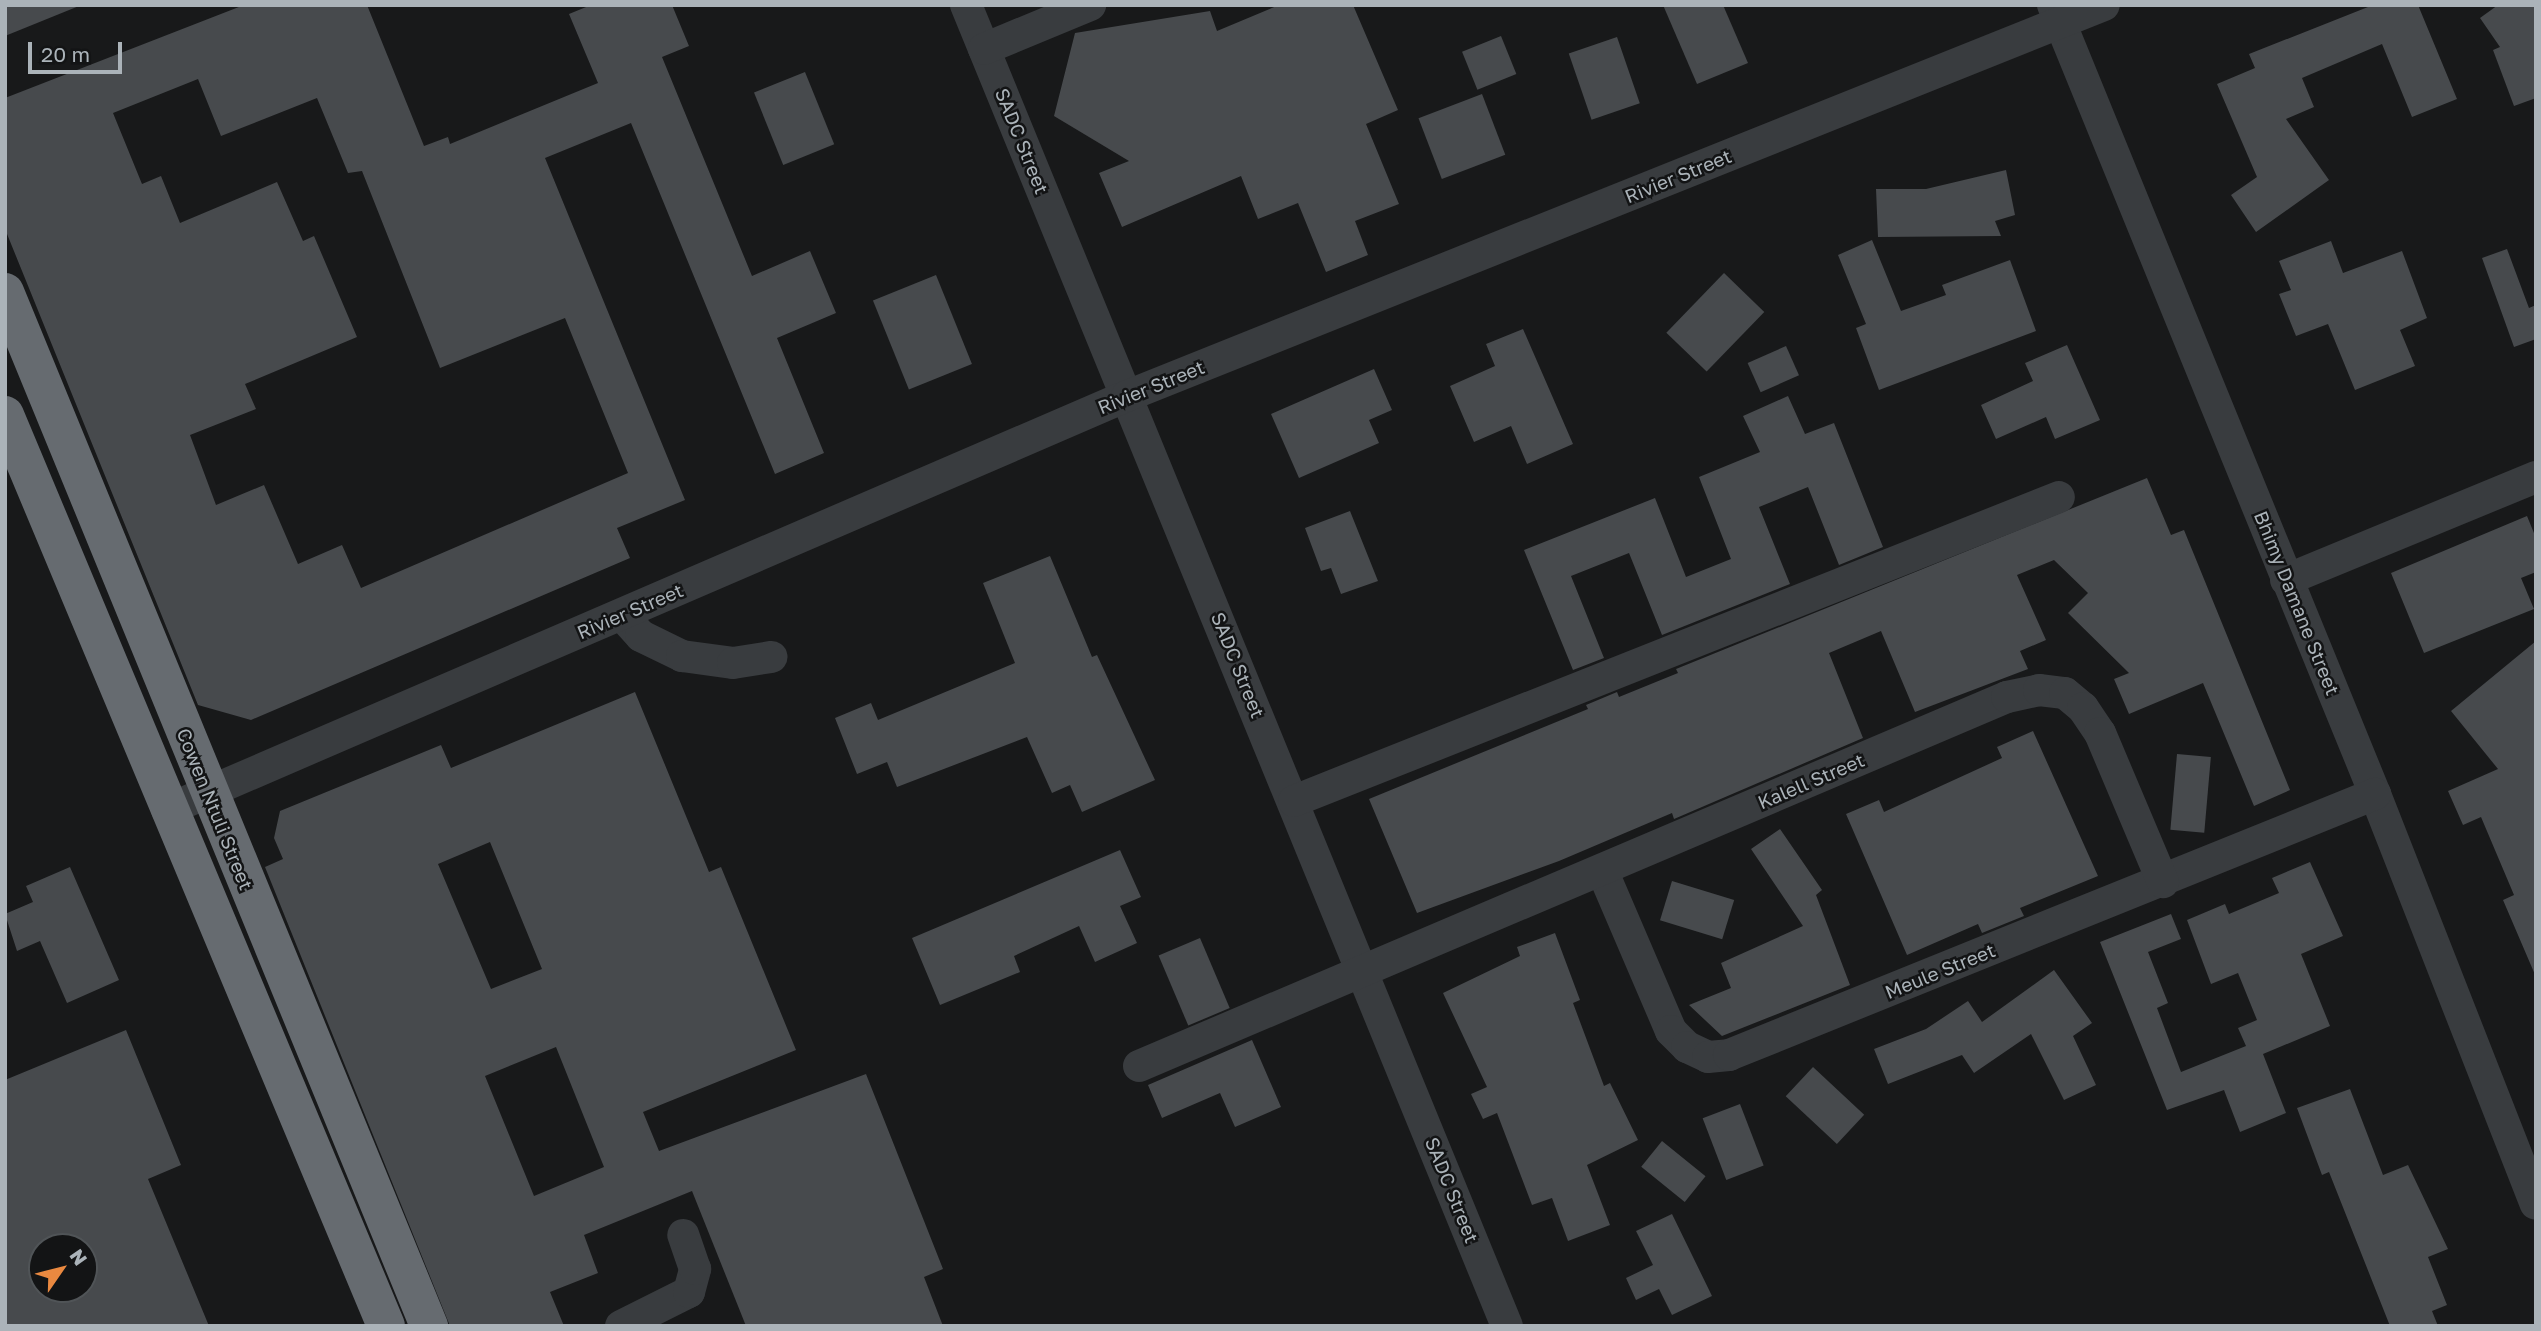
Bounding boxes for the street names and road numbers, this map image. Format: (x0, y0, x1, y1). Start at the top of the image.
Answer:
street label: SADC Street (990, 85, 1054, 197)
street label: Rivier Street (1621, 144, 1735, 208)
street label: Rivier Street (1094, 355, 1208, 419)
street label: Bhimy Damane Street (2250, 508, 2344, 698)
street label: Rivier Street (573, 578, 687, 644)
street label: SADC Street (1206, 609, 1270, 721)
street label: Cowen Ntuli Street (172, 725, 258, 893)
street label: Kalell Street (1754, 748, 1868, 814)
street label: Meule Street (1882, 939, 1998, 1003)
street label: SADC Street (1420, 1134, 1484, 1246)

